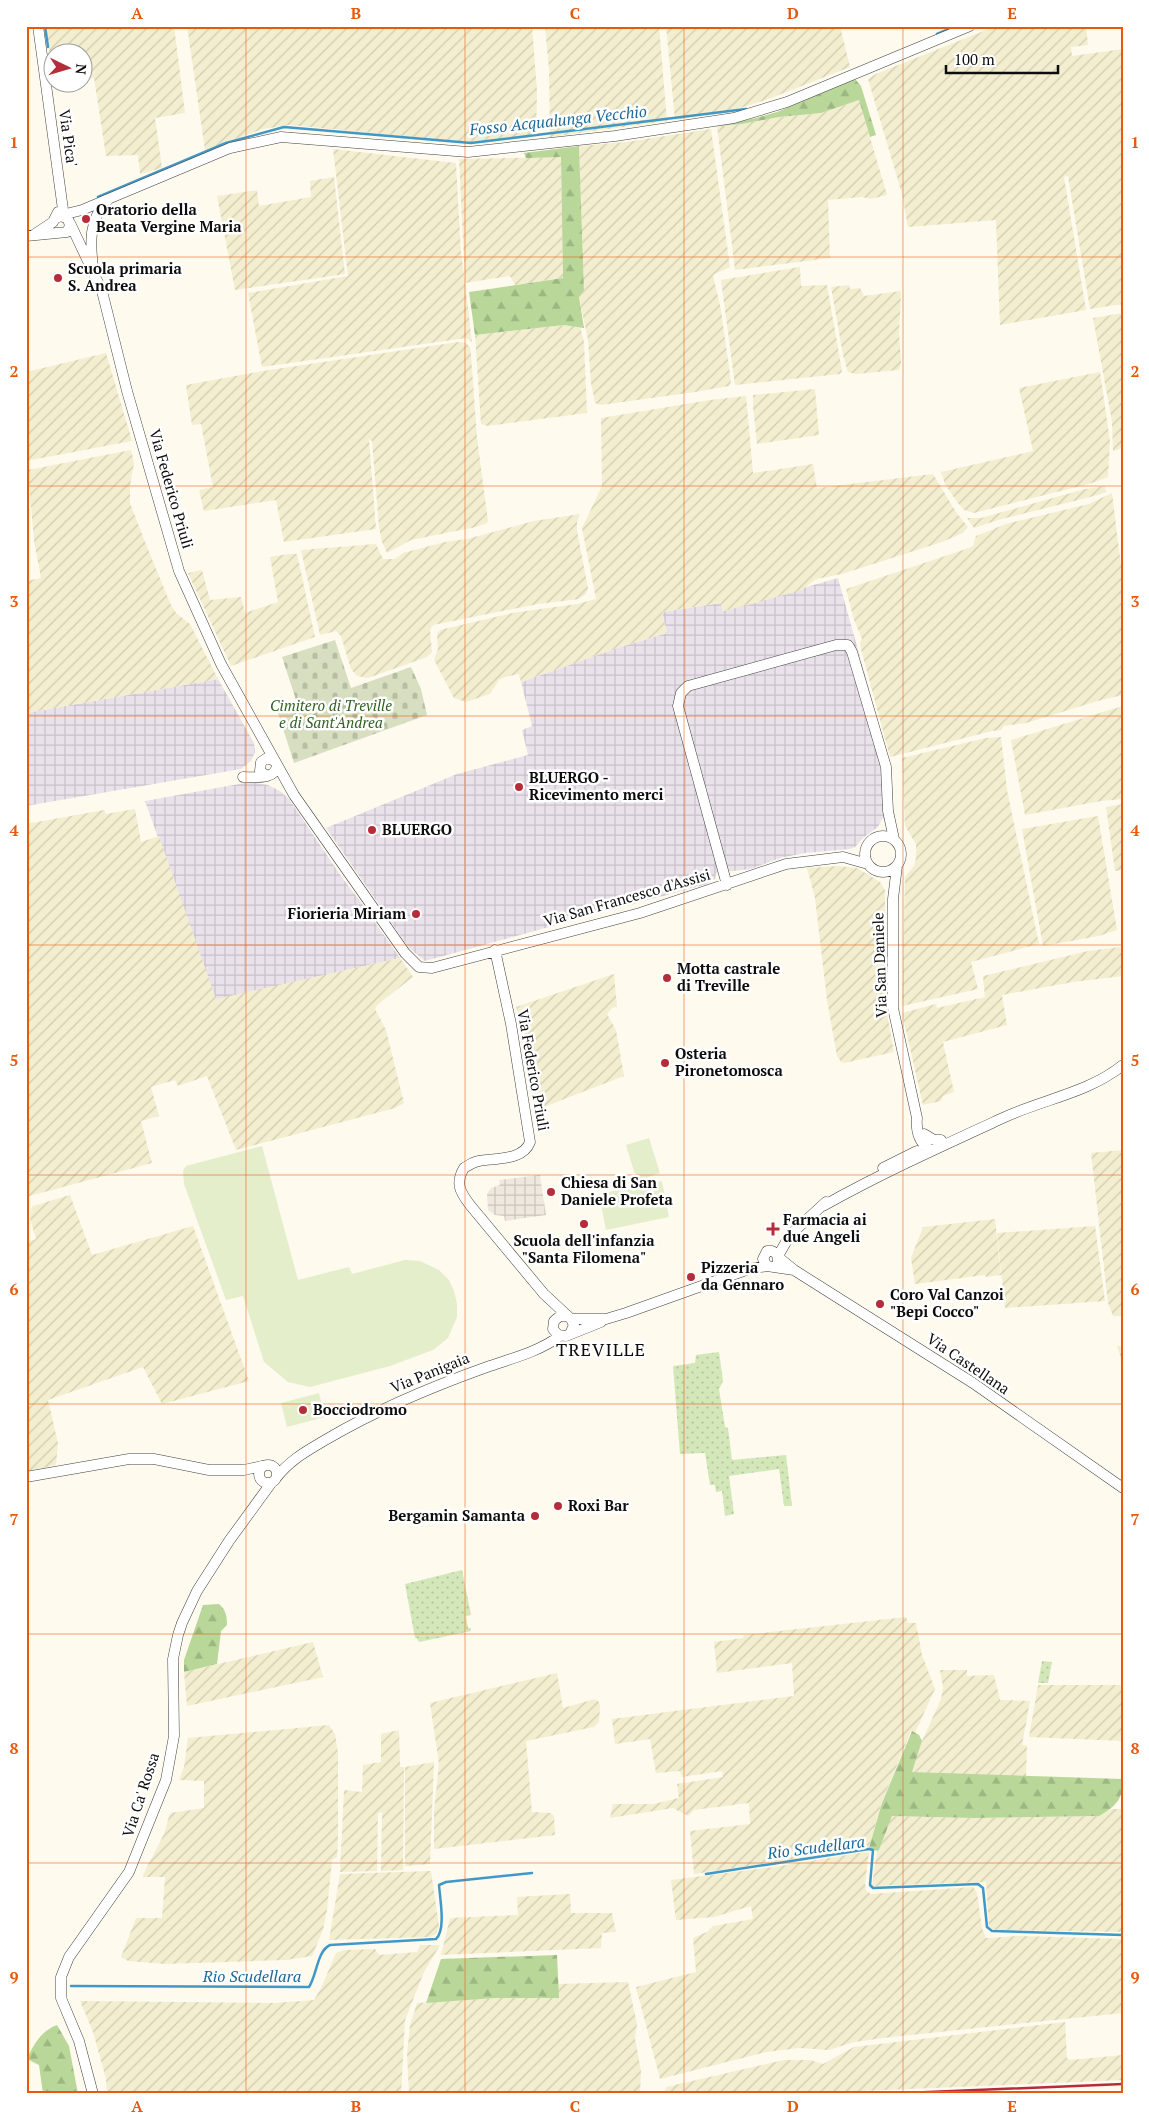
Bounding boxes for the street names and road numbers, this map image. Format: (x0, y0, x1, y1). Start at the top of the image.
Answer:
street label: Via Pica' (55, 108, 83, 168)
street label: Via Federico Priuli (145, 427, 199, 551)
street label: Via San Francesco d'Assisi (541, 864, 712, 930)
street label: Via San Daniele (867, 912, 891, 1018)
street label: Via Federico Priuli (513, 1007, 555, 1132)
street label: Via Castellana (923, 1328, 1014, 1399)
street label: Via Panigaia (387, 1347, 472, 1397)
street label: Via Ca' Rossa (117, 1749, 163, 1840)

